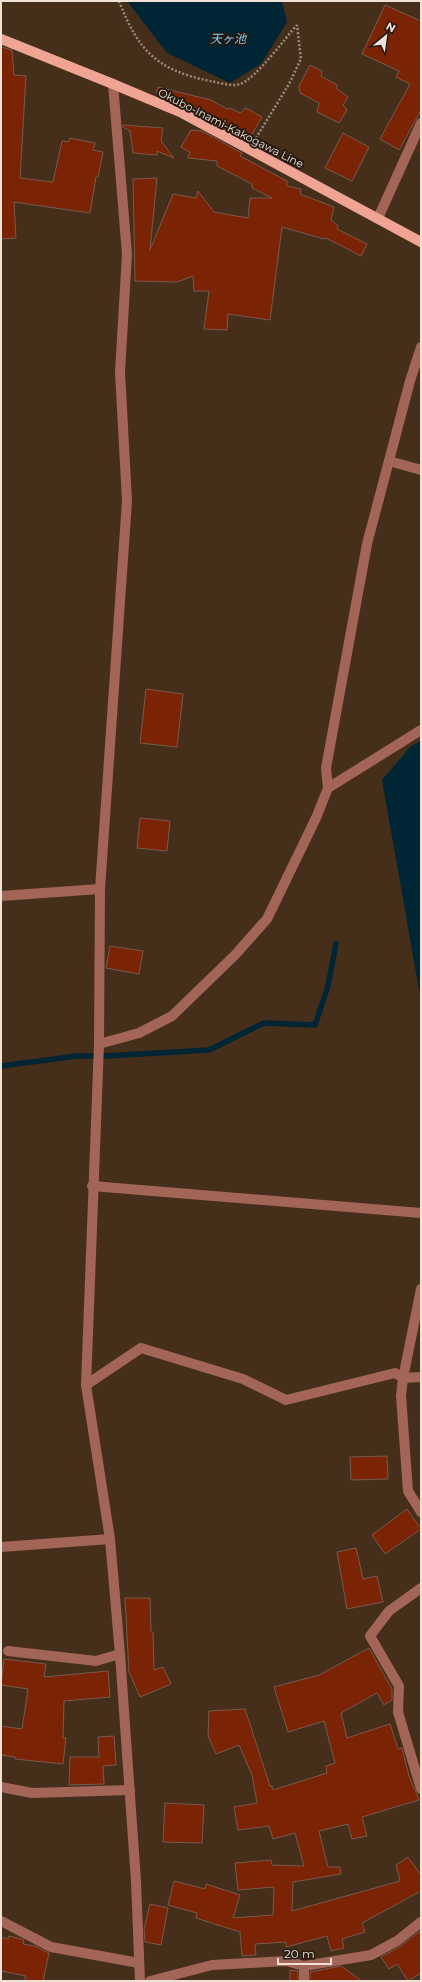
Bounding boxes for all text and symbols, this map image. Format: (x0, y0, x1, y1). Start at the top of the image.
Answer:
north arrow (366, 16, 406, 56)
text: N (384, 19, 398, 36)
water label: 天ヶ池 (210, 31, 247, 46)
street label: Okubo-Inami-Kakogawa Line (156, 85, 306, 171)
scale bar (278, 1940, 331, 1966)
text: 20 m (284, 1946, 315, 1961)

